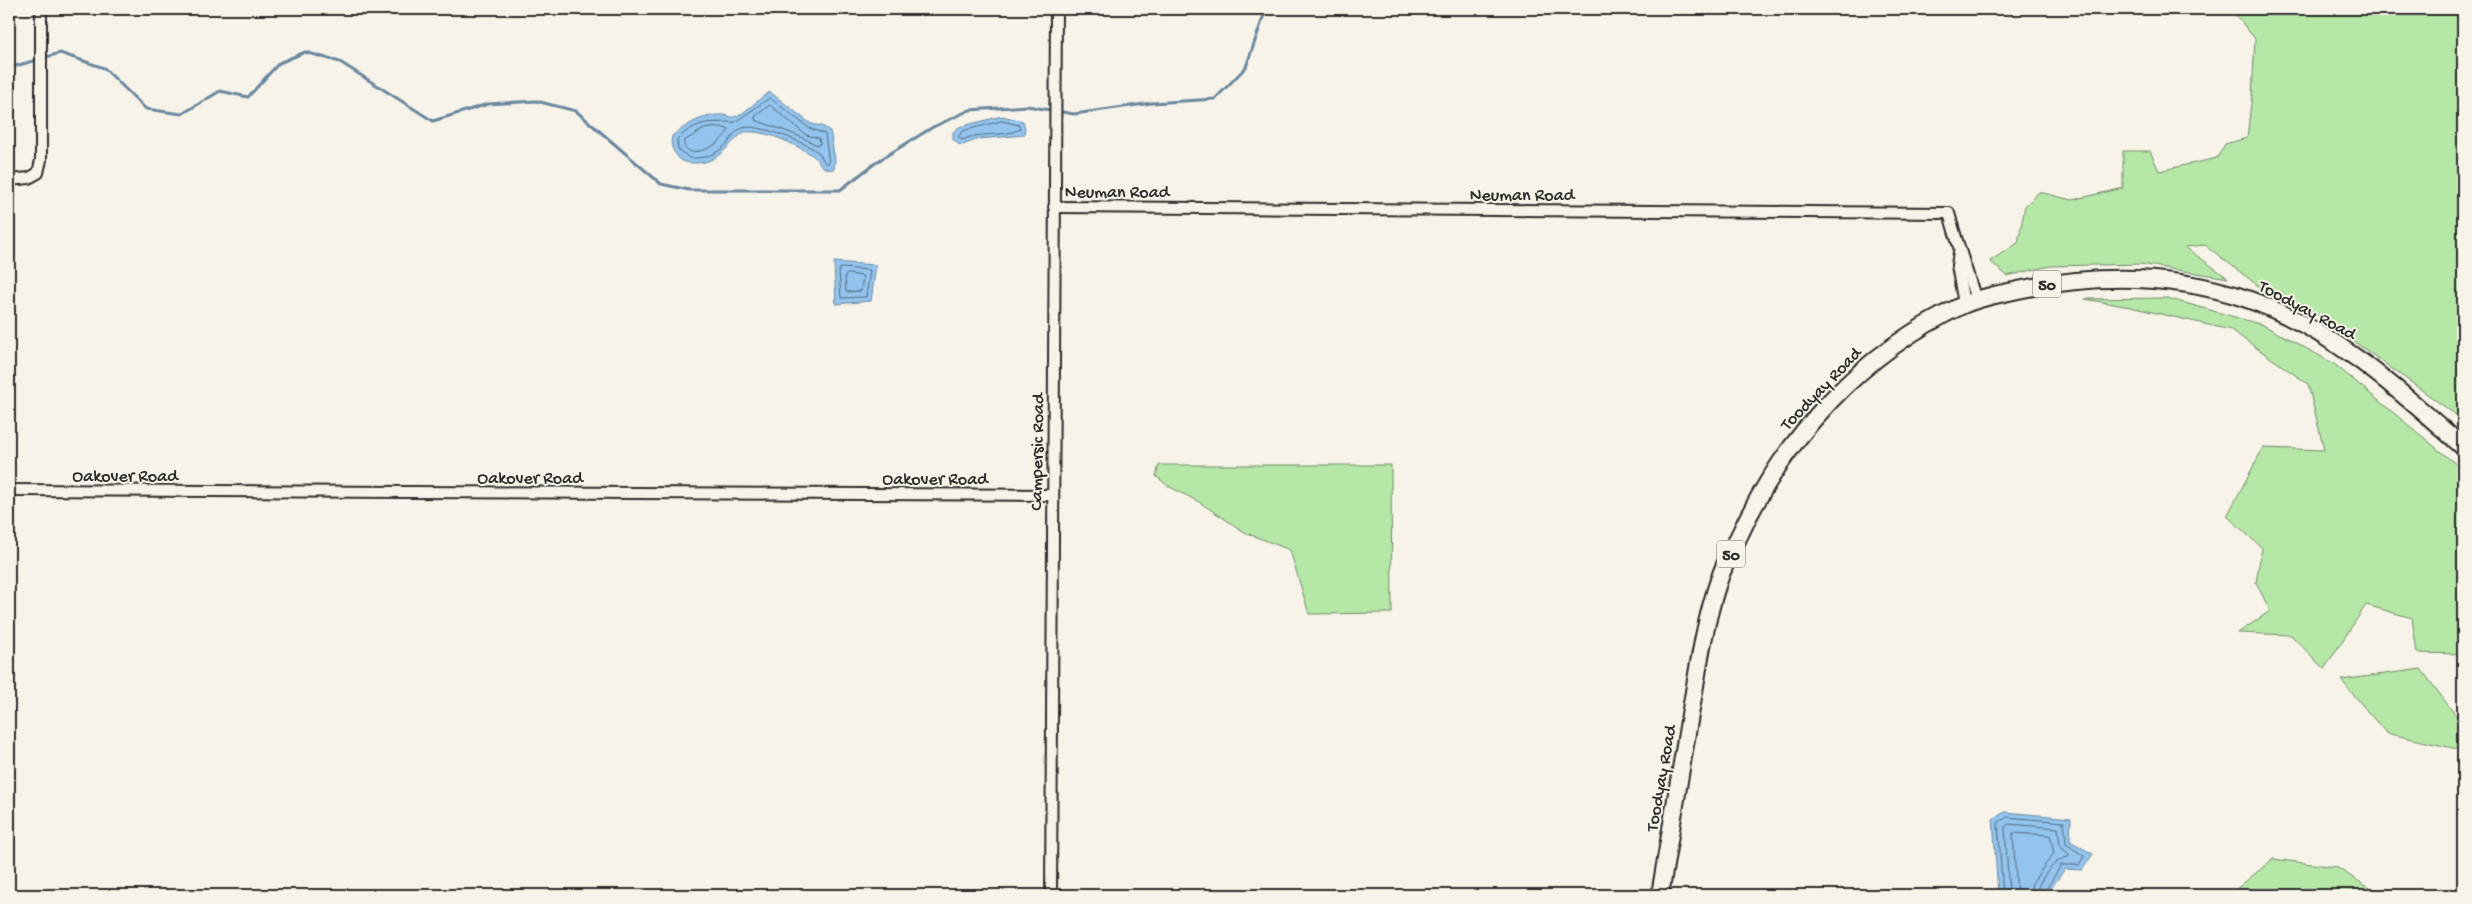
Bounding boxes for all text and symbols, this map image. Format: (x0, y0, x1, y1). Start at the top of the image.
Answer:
street label: Neuman Road (1065, 183, 1171, 204)
street label: Neuman Road (1470, 186, 1576, 207)
road number: 50 (2033, 270, 2061, 298)
street label: Toodyay Road (2254, 276, 2360, 346)
street label: Toodyay Road (1776, 343, 1868, 436)
street label: Campersic Road (1027, 392, 1050, 511)
street label: Oakover Road (72, 467, 179, 488)
street label: Oakover Road (477, 469, 584, 490)
street label: Oakover Road (882, 470, 989, 491)
road number: 50 (1717, 540, 1745, 568)
street label: Toodyay Road (1643, 722, 1682, 834)

